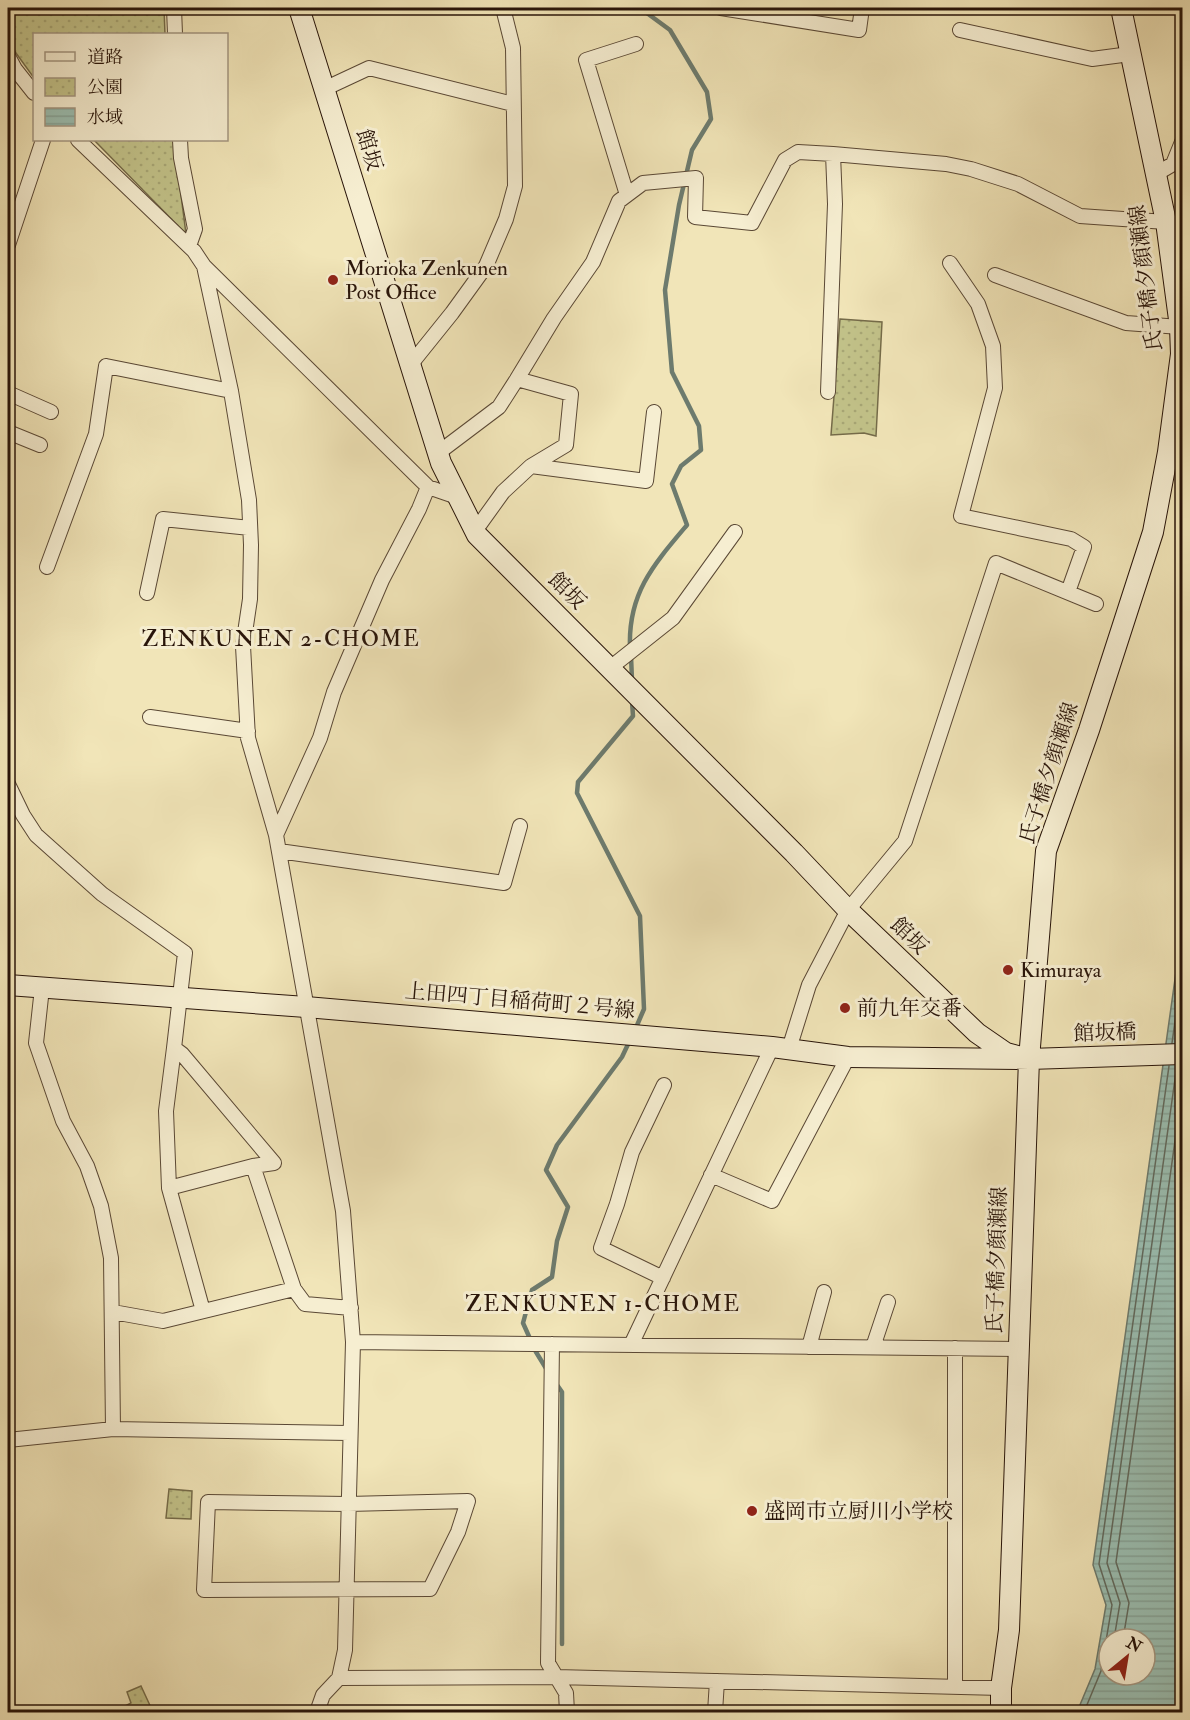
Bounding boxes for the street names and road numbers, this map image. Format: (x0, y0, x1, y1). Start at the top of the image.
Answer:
street label: 館坂 (350, 126, 388, 174)
street label: 氏子橋夕顔瀬線 (1124, 203, 1168, 353)
street label: 館坂 (543, 567, 591, 615)
street label: 氏子橋夕顔瀬線 (1013, 699, 1085, 847)
street label: 館坂 (885, 912, 933, 960)
street label: 上田四丁目稲荷町２号線 (404, 977, 636, 1025)
street label: 館坂橋 (1073, 1018, 1137, 1048)
street label: 氏子橋夕顔瀬線 (981, 1186, 1013, 1334)

